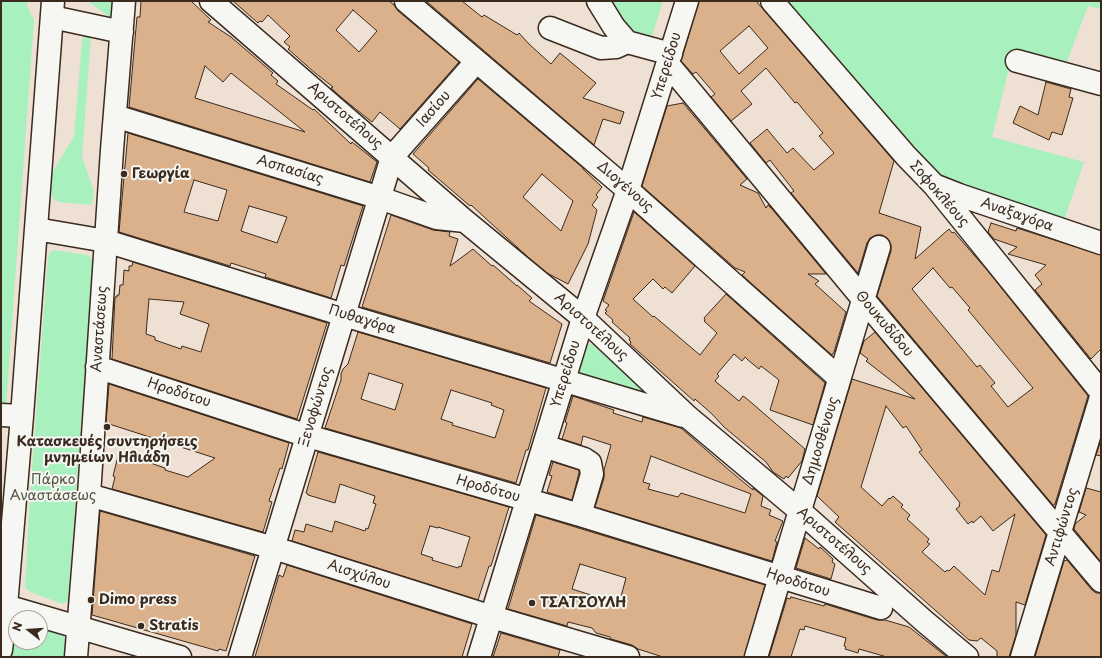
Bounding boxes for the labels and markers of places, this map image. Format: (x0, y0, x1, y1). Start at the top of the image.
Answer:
place label: Γεωργία (132, 166, 190, 182)
marker: Γεωργία (119, 169, 129, 179)
marker: Κατασκευές συντηρήσεις μνημείων Ηλιάδη (102, 422, 112, 432)
place label: Κατασκευές συντηρήσεις μνημείων Ηλιάδη (16, 434, 198, 466)
place label: Dimo press (99, 592, 177, 608)
marker: Dimo press (86, 595, 96, 605)
place label: ΤΣΑΤΣΟΥΛΗ (540, 595, 627, 611)
marker: ΤΣΑΤΣΟΥΛΗ (527, 598, 537, 608)
place label: Stratis (149, 618, 199, 634)
marker: Stratis (136, 621, 146, 631)

